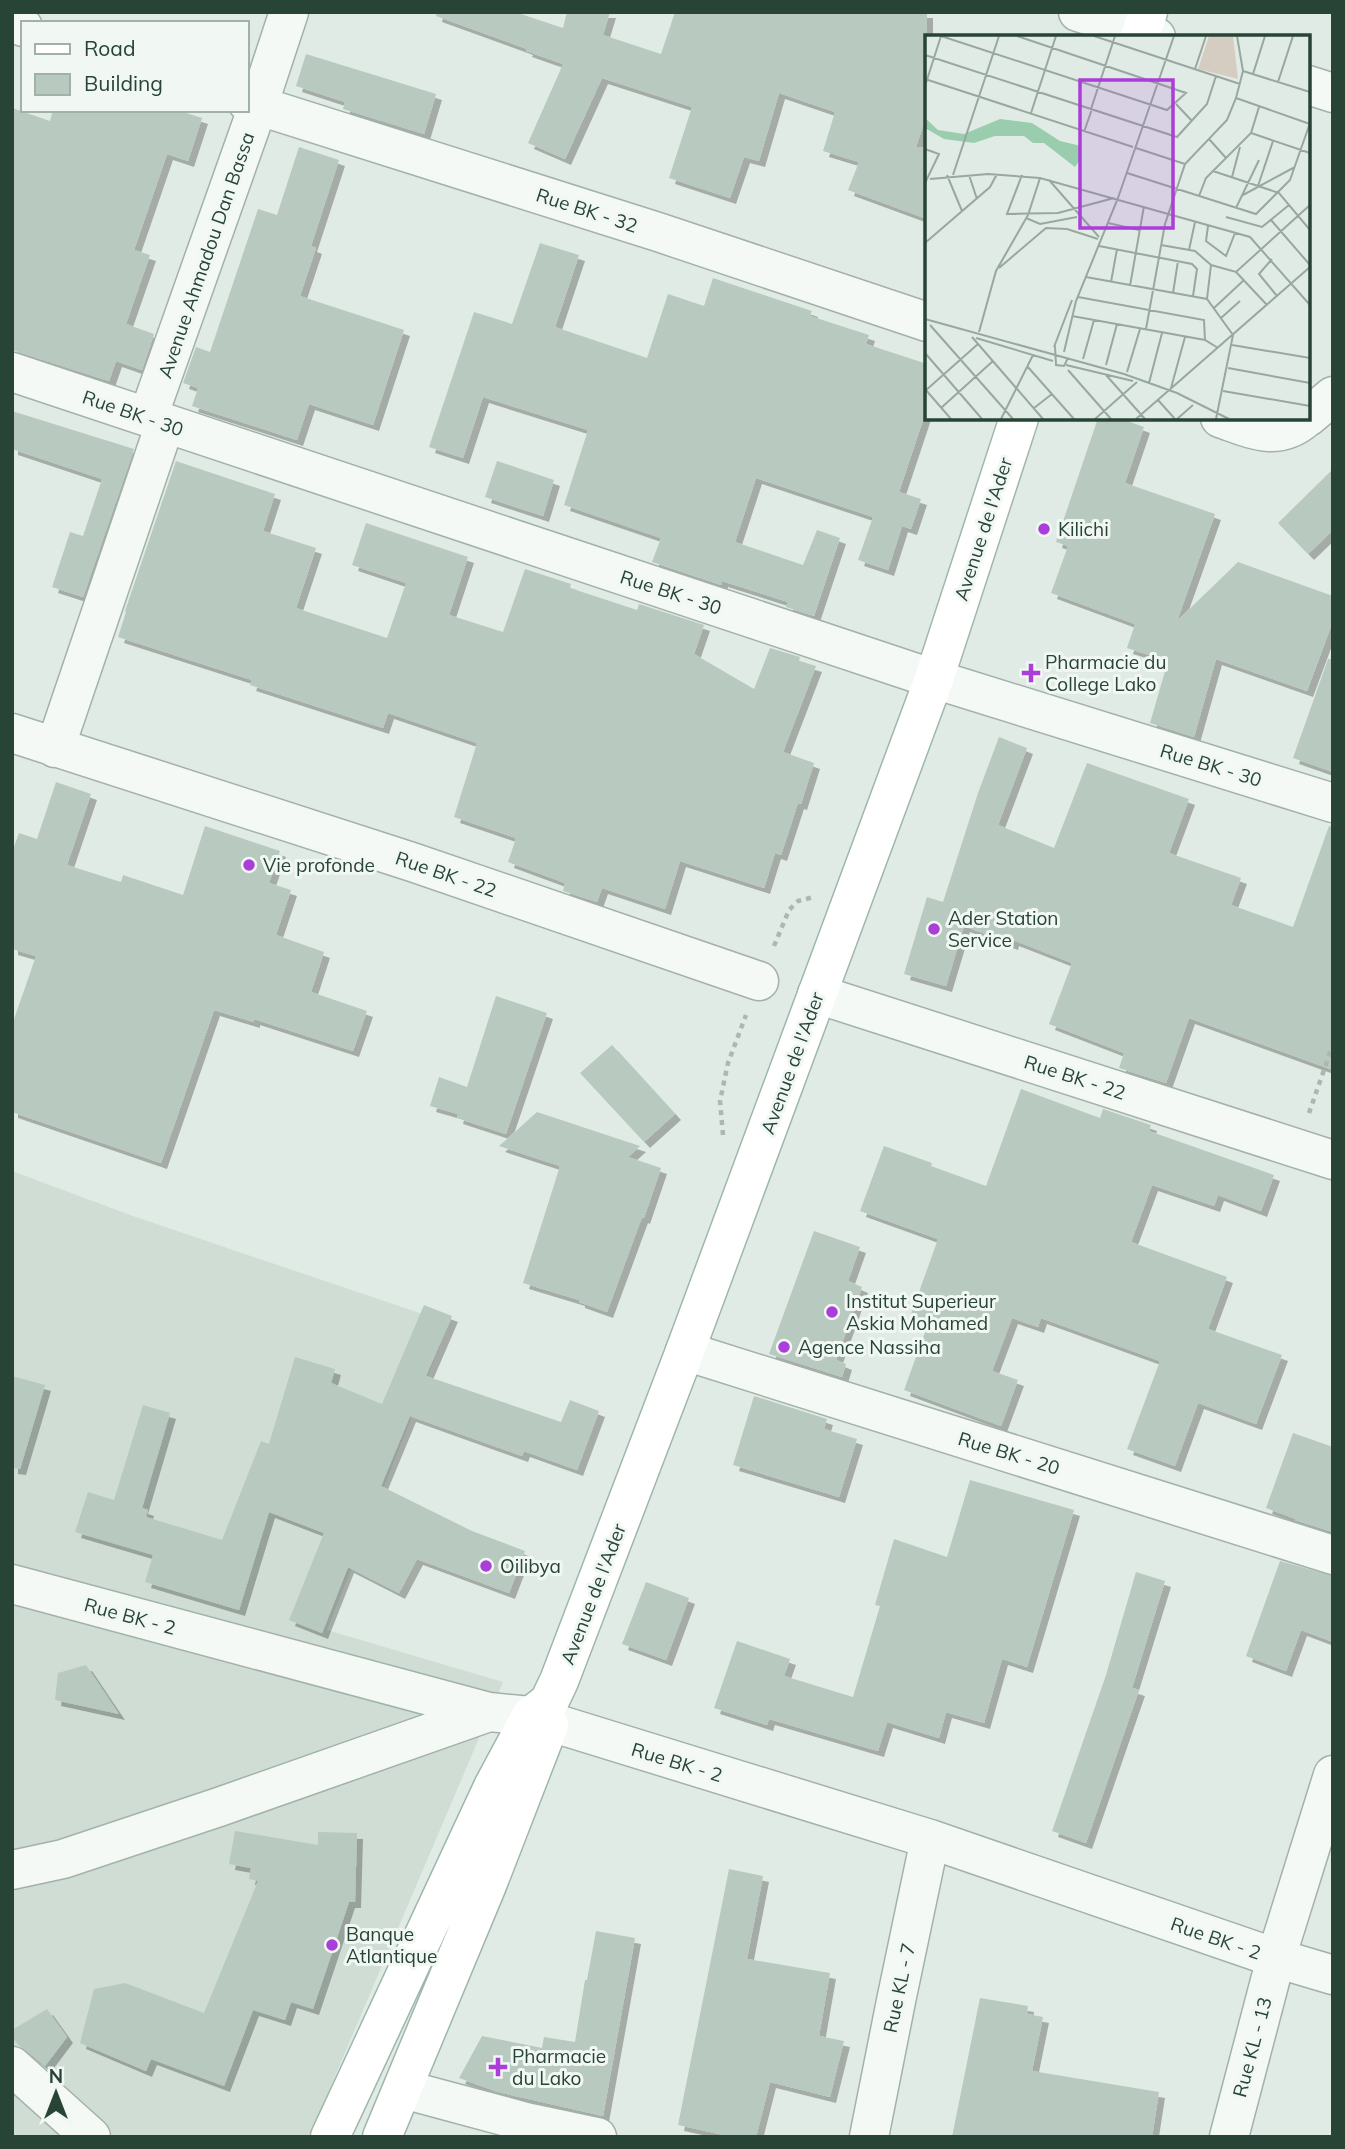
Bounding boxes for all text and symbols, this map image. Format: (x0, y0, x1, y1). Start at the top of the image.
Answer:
legend (21, 21, 248, 112)
text: Road (84, 35, 135, 61)
inset map (925, 35, 1310, 420)
text: Building (84, 70, 163, 96)
street label: Avenue Ahmadou Dan Bassa (153, 129, 259, 381)
street label: Rue BK - 32 (533, 182, 641, 238)
street label: Rue BK - 30 (79, 385, 187, 441)
street label: Avenue de l'Ader (949, 454, 1017, 604)
place label: Kilichi (1058, 517, 1109, 541)
marker: Kilichi (1036, 521, 1052, 537)
street label: Rue BK - 30 (617, 564, 725, 620)
place label: Pharmacie du College Lako (1045, 650, 1166, 696)
marker: Pharmacie du College Lako (1023, 665, 1039, 681)
street label: Rue BK - 30 (1157, 738, 1265, 792)
street label: Rue BK - 22 (392, 846, 500, 902)
place label: Vie profonde (263, 853, 375, 877)
marker: Vie profonde (241, 857, 257, 873)
place label: Ader Station Service (948, 906, 1058, 952)
marker: Ader Station Service (926, 921, 942, 937)
street label: Avenue de l'Ader (755, 989, 829, 1137)
street label: Rue BK - 22 (1021, 1049, 1129, 1105)
place label: Institut Superieur Askia Mohamed (846, 1289, 996, 1335)
marker: Institut Superieur Askia Mohamed (824, 1304, 840, 1320)
place label: Agence Nassiha (798, 1335, 941, 1359)
marker: Agence Nassiha (776, 1339, 792, 1355)
street label: Rue BK - 20 (955, 1426, 1063, 1480)
street label: Avenue de l'Ader (555, 1520, 631, 1668)
place label: Oilibya (500, 1554, 561, 1578)
marker: Oilibya (478, 1558, 494, 1574)
street label: Rue BK - 2 (82, 1592, 178, 1640)
street label: Rue BK - 2 (629, 1737, 725, 1787)
street label: Rue BK - 2 (1168, 1911, 1264, 1965)
place label: Banque Atlantique (346, 1922, 437, 1968)
marker: Banque Atlantique (324, 1937, 340, 1953)
street label: Rue KL - 7 (878, 1941, 920, 2035)
street label: Rue KL - 13 (1227, 1994, 1277, 2100)
place label: Pharmacie du Lako (512, 2044, 606, 2090)
north arrow (21, 2058, 91, 2128)
marker: Pharmacie du Lako (490, 2059, 506, 2075)
text: N (49, 2064, 63, 2088)

